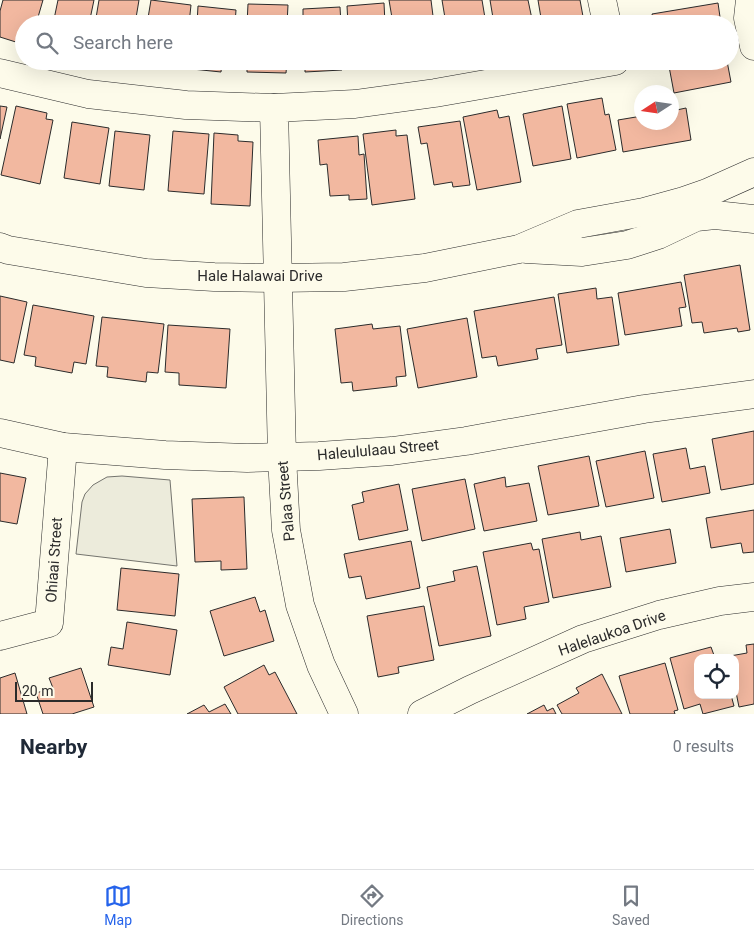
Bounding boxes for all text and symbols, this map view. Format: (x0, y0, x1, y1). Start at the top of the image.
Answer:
search box (15, 15, 739, 70)
icon: search (33, 29, 61, 57)
text: Search here (73, 31, 173, 54)
north arrow (634, 85, 679, 130)
street label: Hale Halawai Drive (197, 267, 323, 285)
street label: Haleululaau Street (316, 436, 440, 464)
street label: Palaa Street (274, 460, 298, 542)
street label: Ohiaai Street (42, 517, 66, 603)
street label: Halelaukoa Drive (556, 606, 668, 660)
map controls (694, 654, 739, 699)
button: locate (694, 654, 739, 699)
scale bar (15, 679, 92, 702)
text: 20 m (22, 683, 54, 699)
text: Nearby (20, 735, 87, 759)
text: 0 results (673, 737, 734, 756)
tab: Map (104, 882, 132, 928)
tab: Directions (341, 882, 404, 928)
tab: Saved (612, 882, 650, 928)

